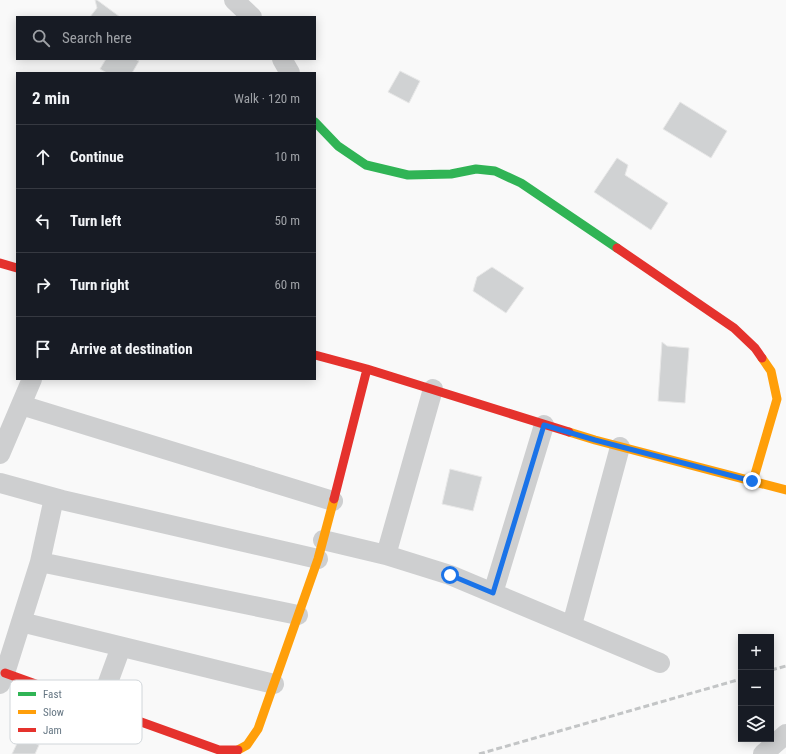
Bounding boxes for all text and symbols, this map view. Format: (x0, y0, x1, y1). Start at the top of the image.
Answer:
search box (16, 16, 316, 60)
icon: search (30, 27, 52, 49)
text: Search here (62, 29, 132, 47)
text: 2 min (32, 88, 70, 108)
text: Walk · 120 m (234, 91, 300, 106)
icon: ahead (32, 146, 54, 168)
text: Continue (70, 148, 124, 166)
text: 10 m (274, 149, 300, 164)
icon: left (32, 210, 54, 232)
text: Turn left (70, 212, 121, 230)
text: 50 m (274, 213, 300, 228)
icon: right (32, 274, 54, 296)
text: Turn right (70, 276, 129, 294)
text: 60 m (274, 277, 300, 292)
icon: arrive (32, 338, 54, 360)
text: Arrive at destination (70, 340, 193, 358)
route end (743, 472, 761, 490)
route start (441, 566, 459, 584)
map controls (738, 634, 774, 742)
button: + (738, 634, 774, 670)
button: − (738, 670, 774, 706)
legend (10, 680, 142, 744)
text: Fast (43, 688, 62, 701)
text: Slow (43, 706, 64, 719)
button: layers (738, 706, 774, 742)
text: Jam (43, 724, 62, 737)

